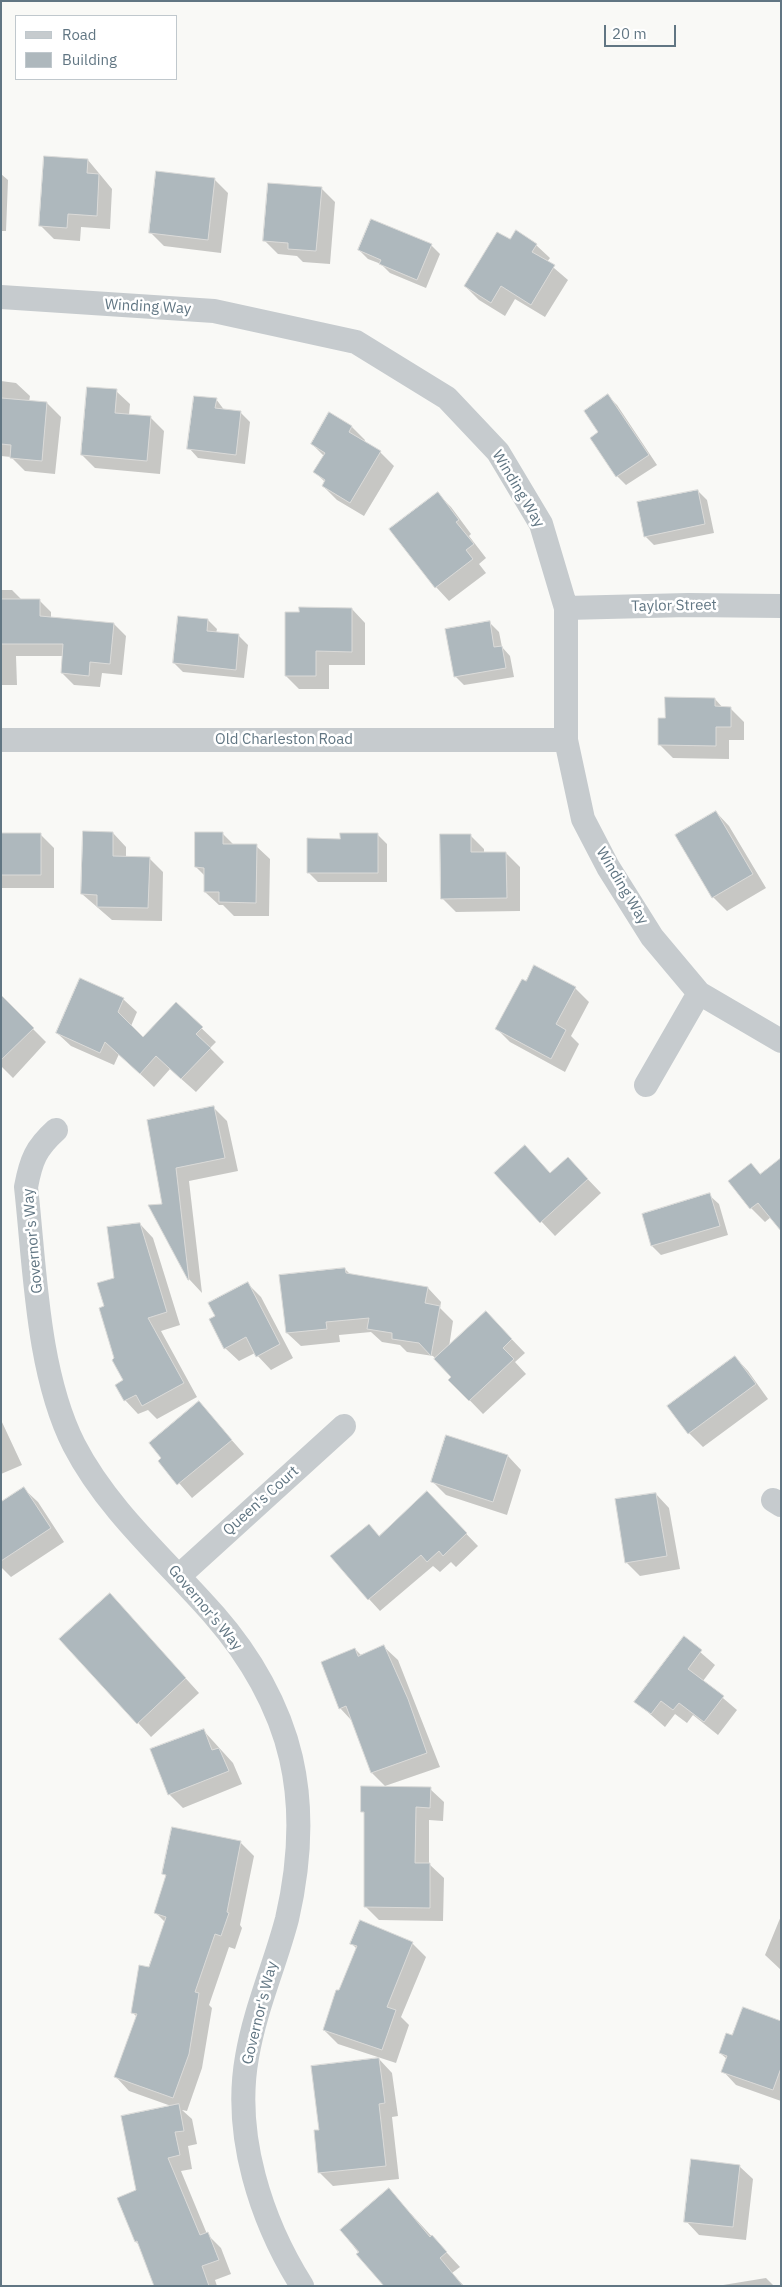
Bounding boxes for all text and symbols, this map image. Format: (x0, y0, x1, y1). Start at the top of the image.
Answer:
legend (15, 15, 178, 80)
scale bar (607, 15, 680, 47)
text: 20 m (612, 24, 647, 43)
text: Road (62, 25, 97, 44)
text: Building (62, 50, 117, 69)
street label: Winding Way (104, 296, 192, 318)
street label: Winding Way (488, 447, 548, 531)
street label: Taylor Street (631, 596, 717, 616)
street label: Old Charleston Road (215, 731, 353, 749)
street label: Winding Way (592, 844, 652, 928)
street label: Governor's Way (19, 1188, 47, 1294)
street label: Queen's Court (220, 1462, 302, 1540)
street label: Governor's Way (164, 1562, 246, 1654)
street label: Governor's Way (238, 1960, 282, 2066)

